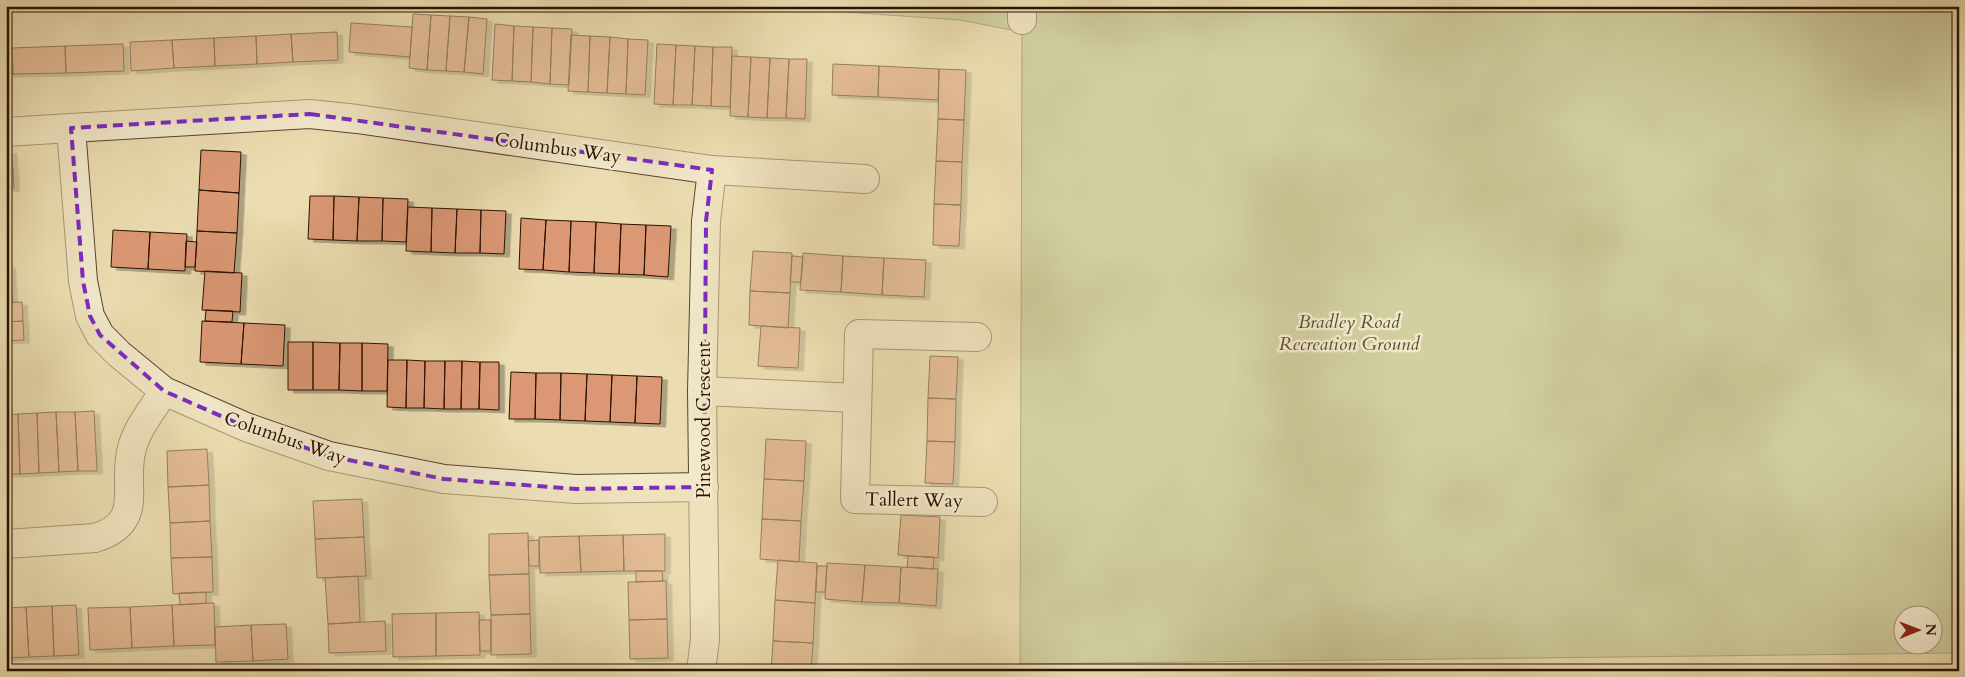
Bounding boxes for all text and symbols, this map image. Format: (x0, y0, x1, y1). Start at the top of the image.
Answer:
street label: Columbus Way (493, 126, 623, 170)
park label: Bradley Road Recreation Ground (1279, 309, 1420, 357)
street label: Pinewood Crescent (691, 341, 717, 499)
street label: Columbus Way (221, 405, 349, 471)
street label: Tallert Way (865, 486, 963, 514)
north arrow (1892, 604, 1942, 654)
text: N (1921, 624, 1940, 636)

